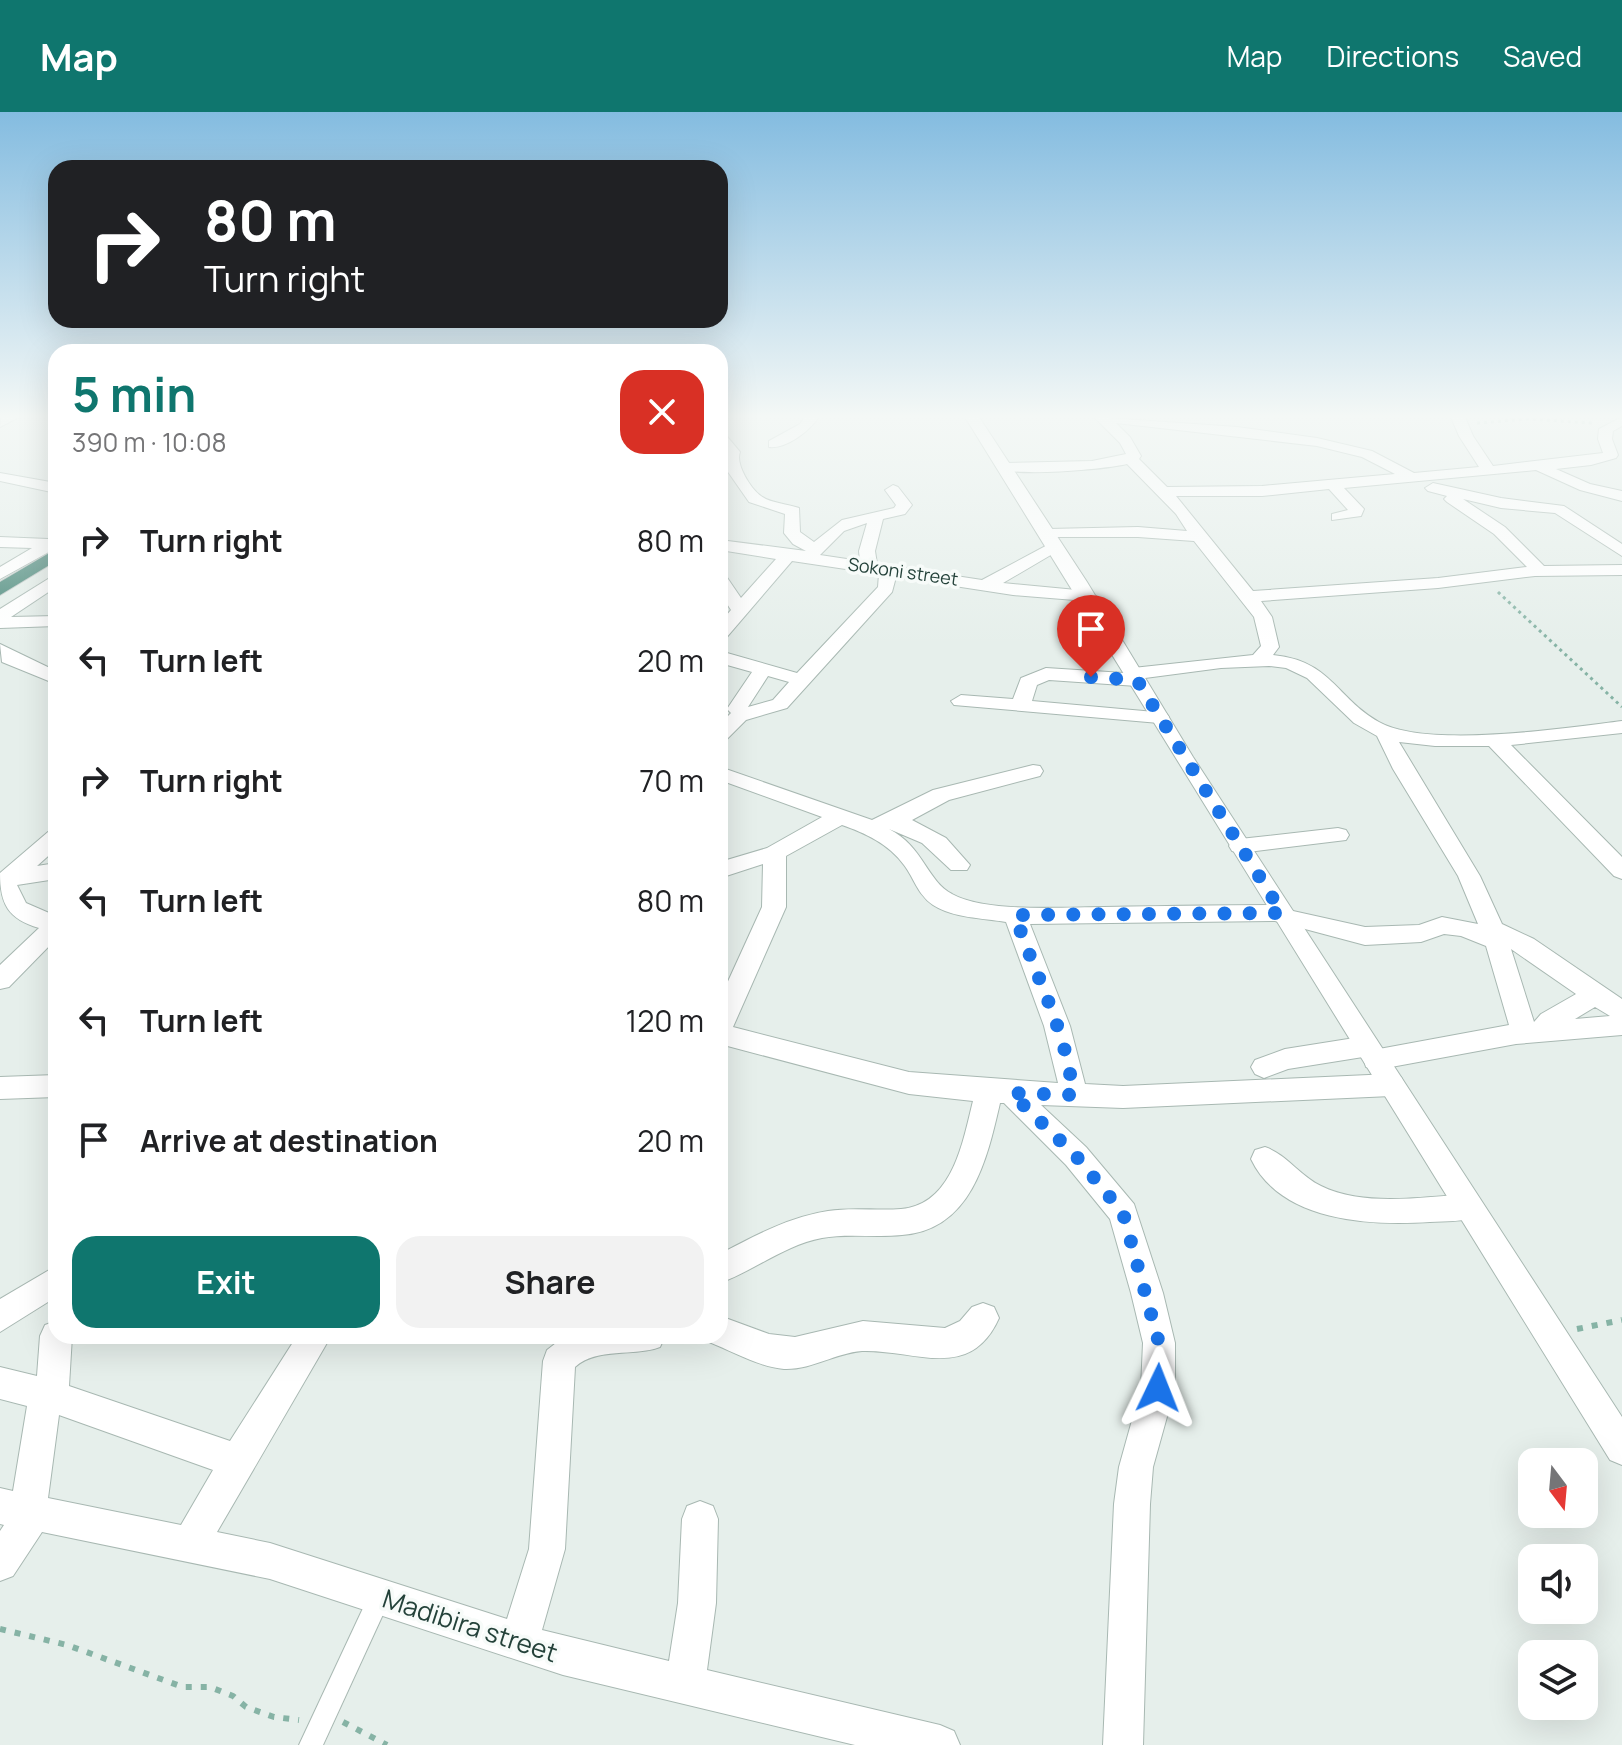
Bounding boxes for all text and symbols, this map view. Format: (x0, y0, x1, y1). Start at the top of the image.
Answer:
text: Map (40, 30, 118, 82)
text: Map (1227, 37, 1282, 75)
text: Directions (1326, 37, 1459, 75)
text: Saved (1503, 37, 1582, 75)
text: 80 m (204, 181, 337, 258)
icon: right (72, 192, 176, 296)
text: Turn right (204, 254, 365, 303)
text: 5 min (72, 361, 196, 426)
button: close (620, 370, 704, 454)
text: 390 m · 10:08 (72, 424, 227, 460)
icon: right (72, 518, 116, 562)
text: Turn right (140, 520, 283, 561)
text: 80 m (637, 520, 704, 561)
street label: Sokoni street (847, 551, 960, 591)
pin (1057, 595, 1125, 677)
icon: arrive (1069, 607, 1113, 651)
icon: left (72, 638, 116, 682)
text: Turn left (140, 640, 263, 681)
text: 20 m (637, 640, 704, 681)
icon: right (72, 758, 116, 802)
text: Turn right (140, 760, 283, 801)
text: 70 m (639, 760, 704, 801)
icon: left (72, 878, 116, 922)
text: Turn left (140, 880, 263, 921)
text: 80 m (637, 880, 704, 921)
icon: left (72, 998, 116, 1042)
text: Turn left (140, 1000, 263, 1041)
text: 120 m (625, 1000, 704, 1041)
icon: arrive (72, 1118, 116, 1162)
text: Arrive at destination (140, 1120, 438, 1161)
text: 20 m (637, 1120, 704, 1161)
button: Exit (72, 1236, 380, 1328)
button: Share (396, 1236, 704, 1328)
position arrow (1116, 1346, 1200, 1430)
north arrow (1518, 1448, 1598, 1528)
map controls (1518, 1448, 1598, 1720)
button: sound (1518, 1544, 1598, 1624)
street label: Madibira street (378, 1580, 562, 1670)
button: layers (1518, 1640, 1598, 1720)

